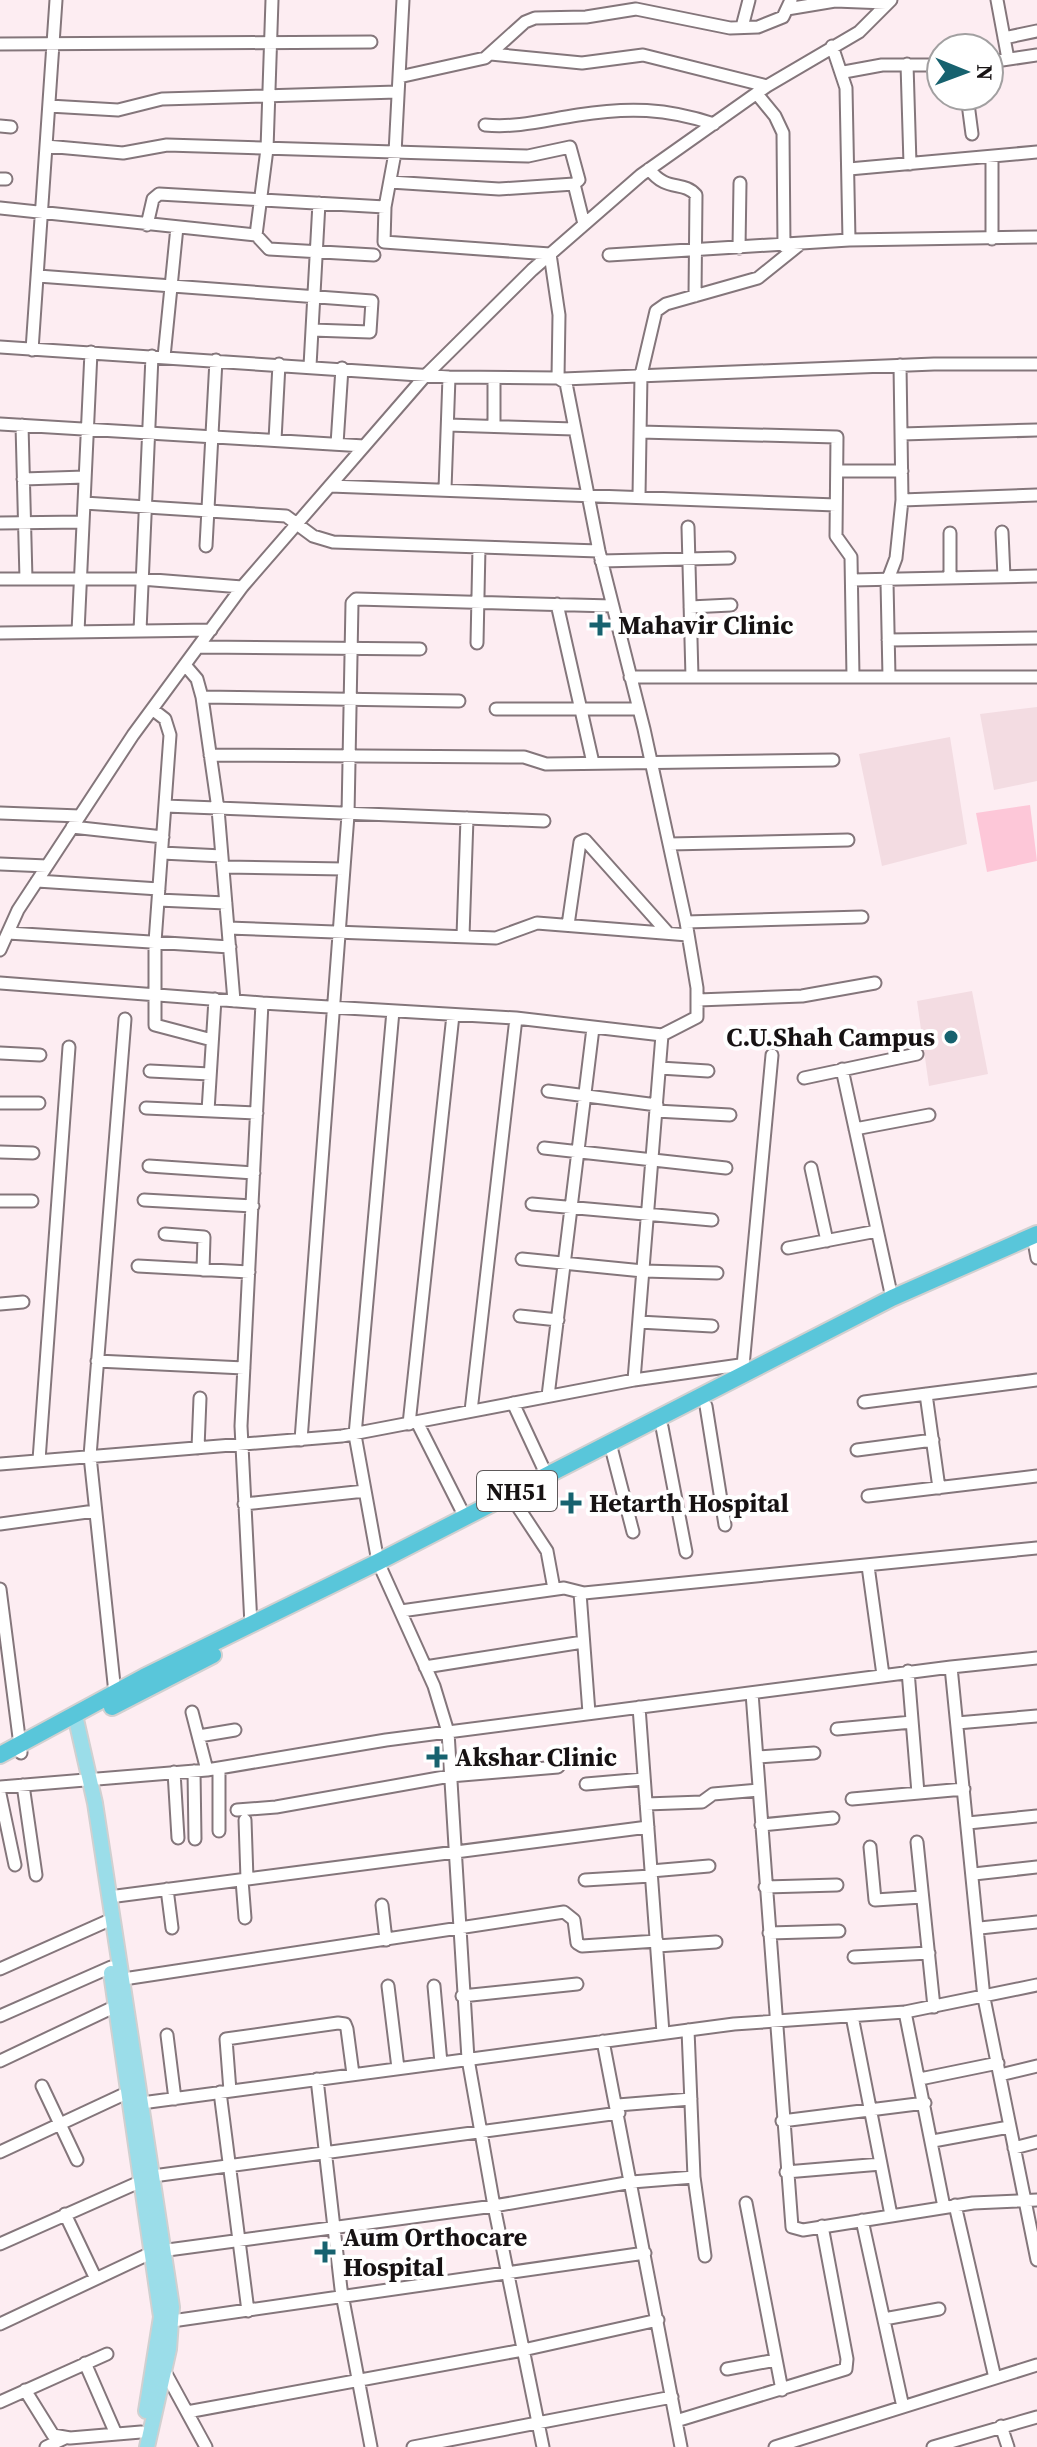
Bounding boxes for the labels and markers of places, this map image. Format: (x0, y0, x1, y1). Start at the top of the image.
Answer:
place label: Mahavir Clinic (618, 607, 794, 643)
marker: Mahavir Clinic (589, 614, 611, 636)
place label: C.U.Shah Campus (726, 1019, 935, 1055)
marker: C.U.Shah Campus (942, 1028, 960, 1046)
place label: Hetarth Hospital (589, 1485, 789, 1521)
marker: Hetarth Hospital (560, 1492, 582, 1514)
place label: Akshar Clinic (455, 1739, 617, 1775)
marker: Akshar Clinic (426, 1746, 448, 1768)
place label: Aum Orthocare Hospital (343, 2219, 527, 2285)
marker: Aum Orthocare Hospital (314, 2241, 336, 2263)

